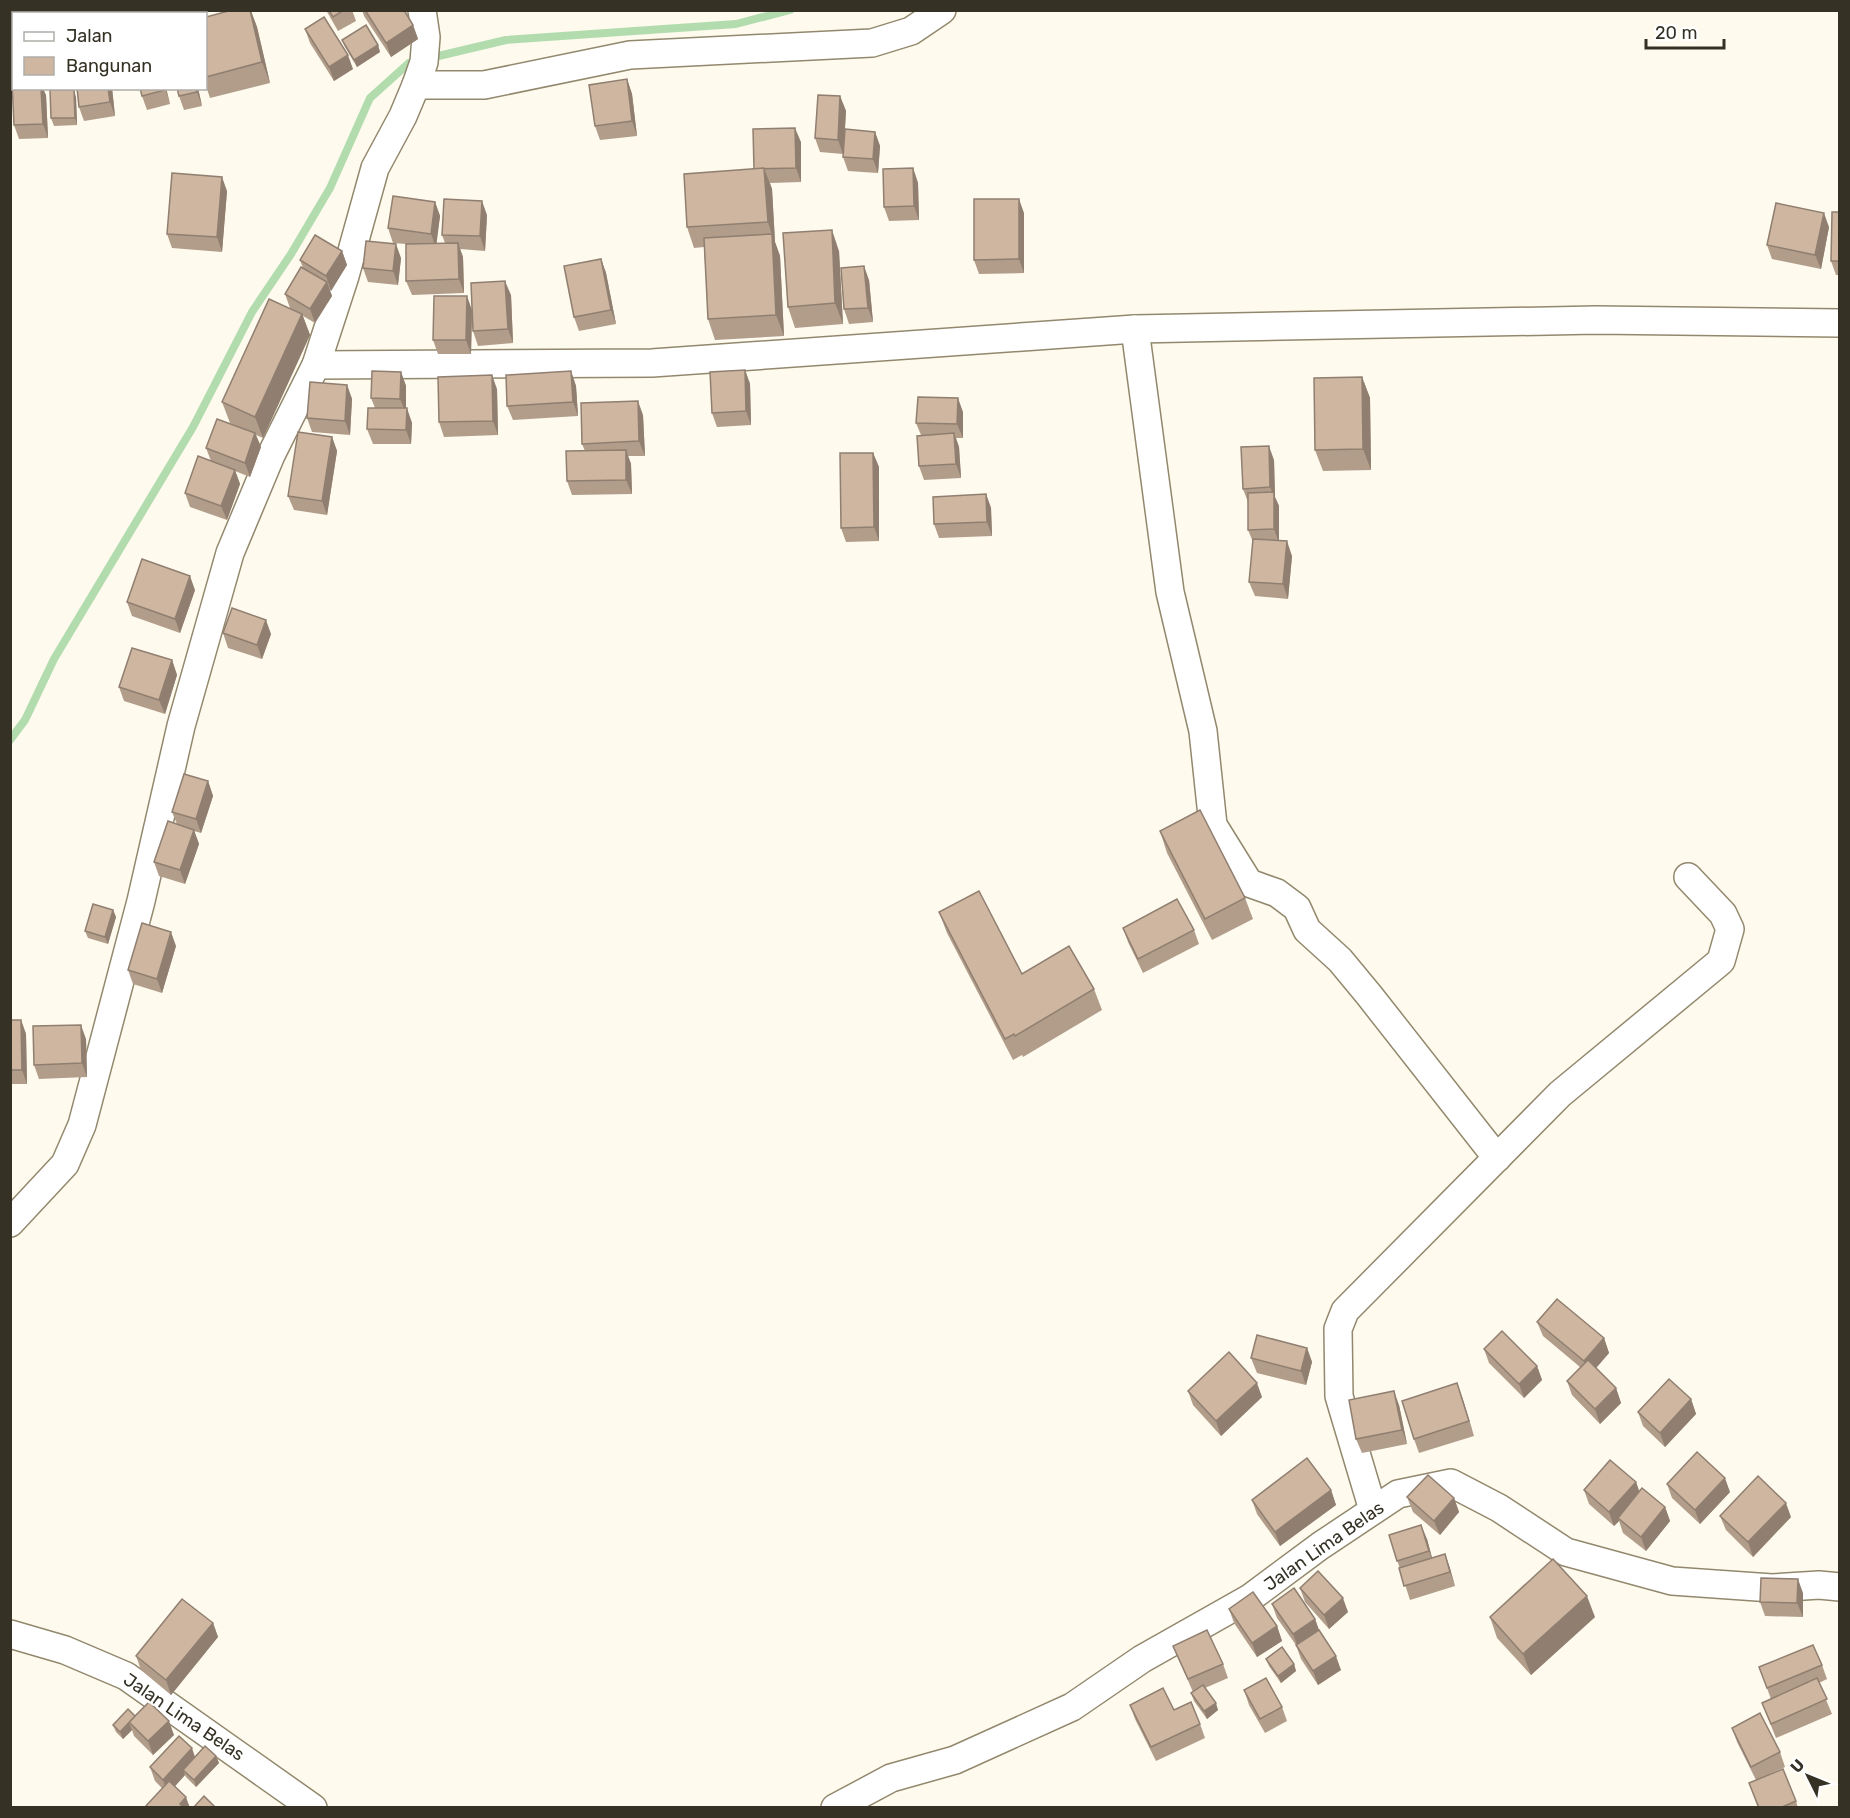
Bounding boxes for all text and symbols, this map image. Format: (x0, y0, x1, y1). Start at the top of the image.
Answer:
legend (12, 12, 207, 90)
scale bar (1646, 12, 1724, 50)
text: 20 m (1655, 22, 1697, 44)
text: Jalan (66, 25, 113, 47)
text: Bangunan (66, 55, 152, 77)
street label: Jalan Lima Belas (1260, 1496, 1388, 1596)
street label: Jalan Lima Belas (119, 1668, 249, 1766)
north arrow (1778, 1746, 1838, 1806)
text: U (1786, 1755, 1808, 1777)

